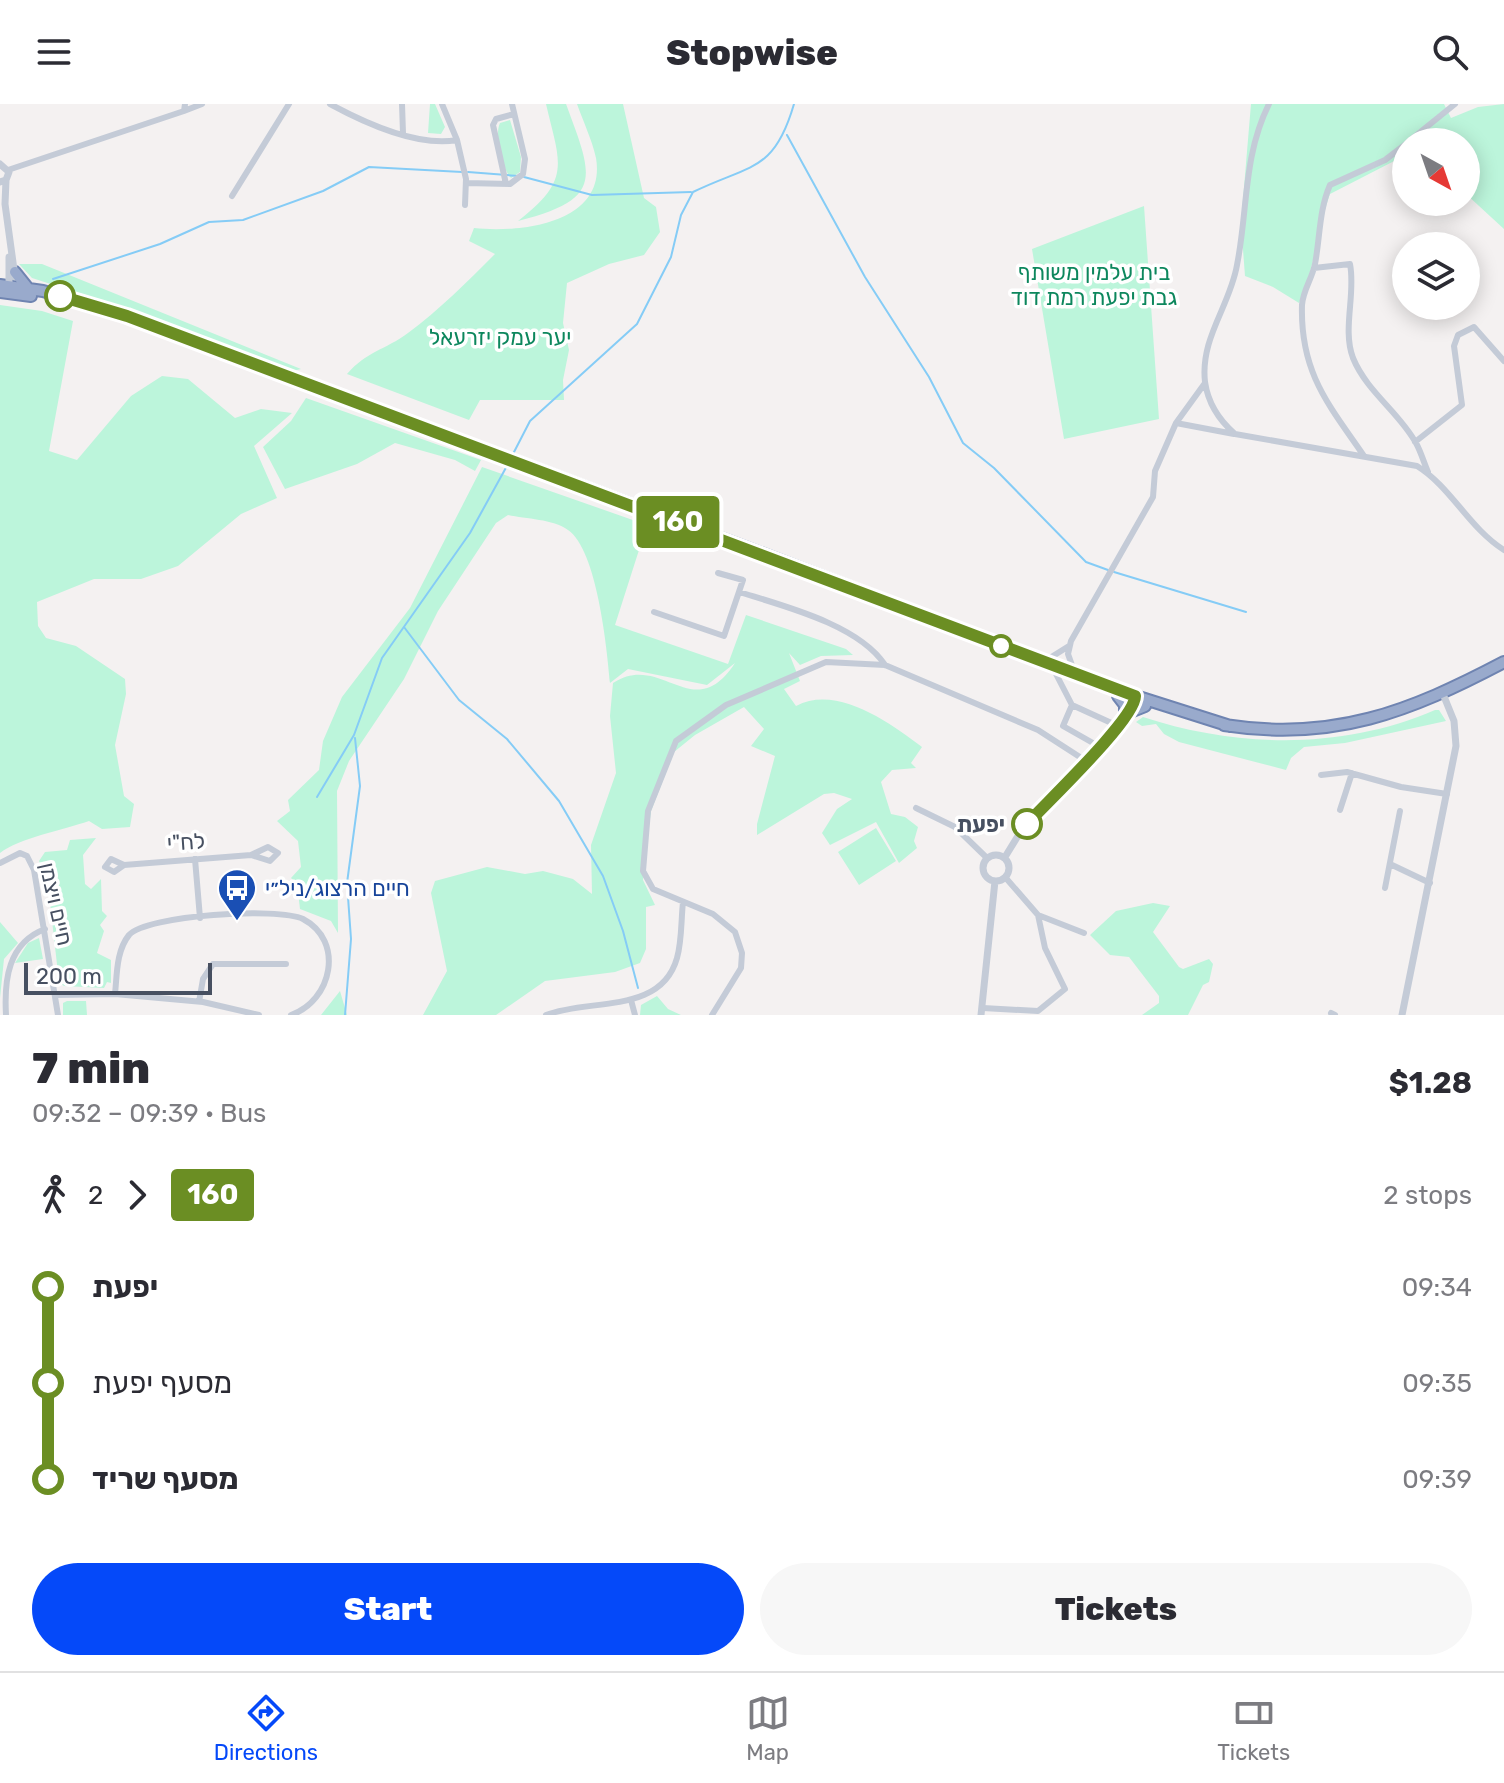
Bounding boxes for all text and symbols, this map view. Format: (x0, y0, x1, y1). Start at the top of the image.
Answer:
icon: menu (32, 30, 76, 74)
icon: search (1428, 30, 1472, 74)
text: Stopwise (666, 31, 838, 74)
north arrow (1392, 128, 1480, 216)
map controls (1392, 128, 1480, 320)
button: layers (1392, 232, 1480, 320)
park label: בית עלמין משותף גבת יפעת רמת דוד (1011, 259, 1177, 311)
unlabelled marker (45, 281, 75, 311)
park label: יער עמק יזרעאל (429, 324, 571, 351)
line badge: 160 (632, 496, 724, 548)
text: 160 (652, 505, 704, 538)
unlabelled marker (990, 635, 1012, 657)
marker: יפעת (1012, 809, 1042, 839)
place label: יפעת (956, 811, 1005, 838)
street label: לח"י (166, 827, 206, 857)
street label: חיים ויצמן (33, 860, 79, 948)
bus stop icon: חיים הרצוג/ניל״י (216, 867, 258, 922)
place label: חיים הרצוג/ניל״י (265, 875, 410, 902)
scale bar (24, 959, 212, 995)
text: 200 m (36, 963, 102, 990)
text: 7 min (32, 1042, 150, 1094)
text: $1.28 (1389, 1065, 1472, 1101)
text: 09:32 – 09:39 · Bus (32, 1098, 266, 1129)
icon: walk (32, 1173, 76, 1217)
icon: forward (115, 1173, 159, 1217)
text: 160 (187, 1178, 238, 1211)
text: 2 (88, 1180, 103, 1211)
text: 2 stops (1383, 1180, 1472, 1211)
text: יפעת (92, 1269, 158, 1305)
text: 09:34 (1402, 1272, 1472, 1303)
text: מסעף יפעת (92, 1365, 232, 1401)
text: 09:35 (1402, 1368, 1472, 1399)
text: מסעף שריד (92, 1461, 238, 1497)
text: 09:39 (1402, 1464, 1472, 1495)
button: Start (32, 1563, 744, 1655)
button: Tickets (760, 1563, 1472, 1655)
tab: Directions (214, 1691, 318, 1766)
tab: Map (746, 1691, 790, 1766)
tab: Tickets (1217, 1691, 1290, 1766)

